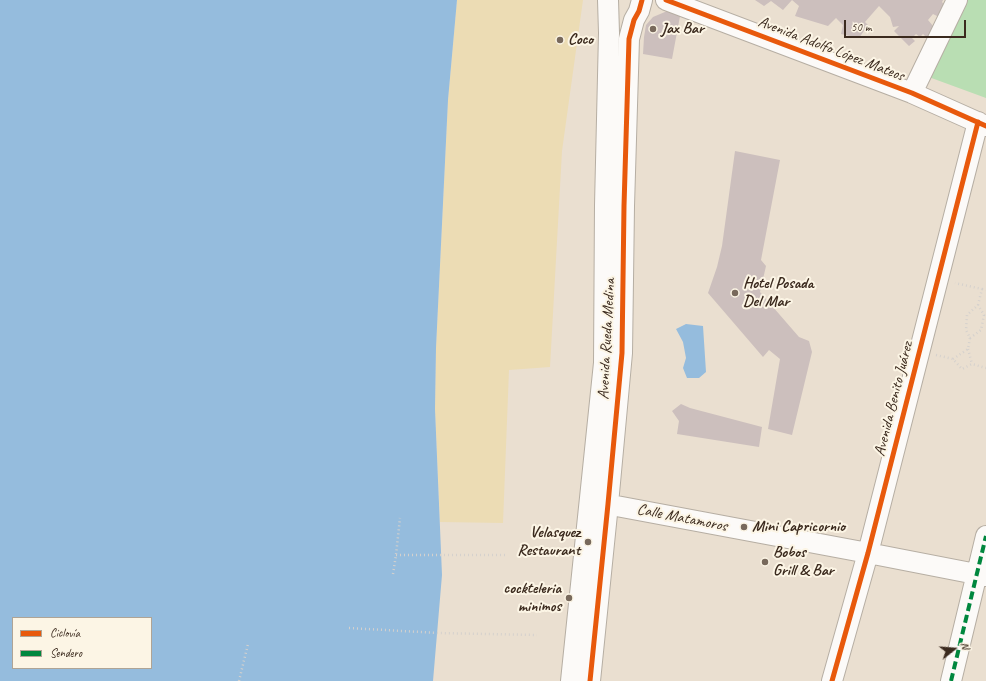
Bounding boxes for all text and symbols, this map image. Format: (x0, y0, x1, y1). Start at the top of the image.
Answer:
street label: Avenida Adolfo López Mateos (755, 12, 907, 86)
scale bar (846, 12, 968, 38)
place label: Jax Bar (661, 19, 704, 39)
text: 50 m (851, 19, 871, 35)
marker: Jax Bar (648, 24, 658, 34)
place label: Coco (568, 30, 593, 50)
marker: Coco (555, 35, 565, 45)
place label: Hotel Posada Del Mar (743, 274, 813, 312)
street label: Avenida Rueda Medina (594, 278, 620, 400)
marker: Hotel Posada Del Mar (730, 288, 740, 298)
street label: Avenida Benito Juárez (870, 340, 918, 458)
street label: Calle Matamoros (635, 500, 729, 536)
place label: Mini Capricornio (752, 517, 845, 537)
marker: Mini Capricornio (739, 522, 749, 532)
place label: Velasquez Restaurant (517, 523, 580, 561)
marker: Velasquez Restaurant (583, 537, 593, 547)
place label: Bobos Grill & Bar (773, 543, 834, 581)
marker: Bobos Grill & Bar (760, 557, 770, 567)
place label: cockteleria minimos (503, 579, 561, 617)
marker: cockteleria minimos (564, 593, 574, 603)
legend (12, 617, 152, 669)
text: Ciclovía (50, 625, 80, 641)
north arrow (934, 629, 974, 669)
text: N (958, 640, 973, 651)
text: Sendero (50, 645, 82, 661)

